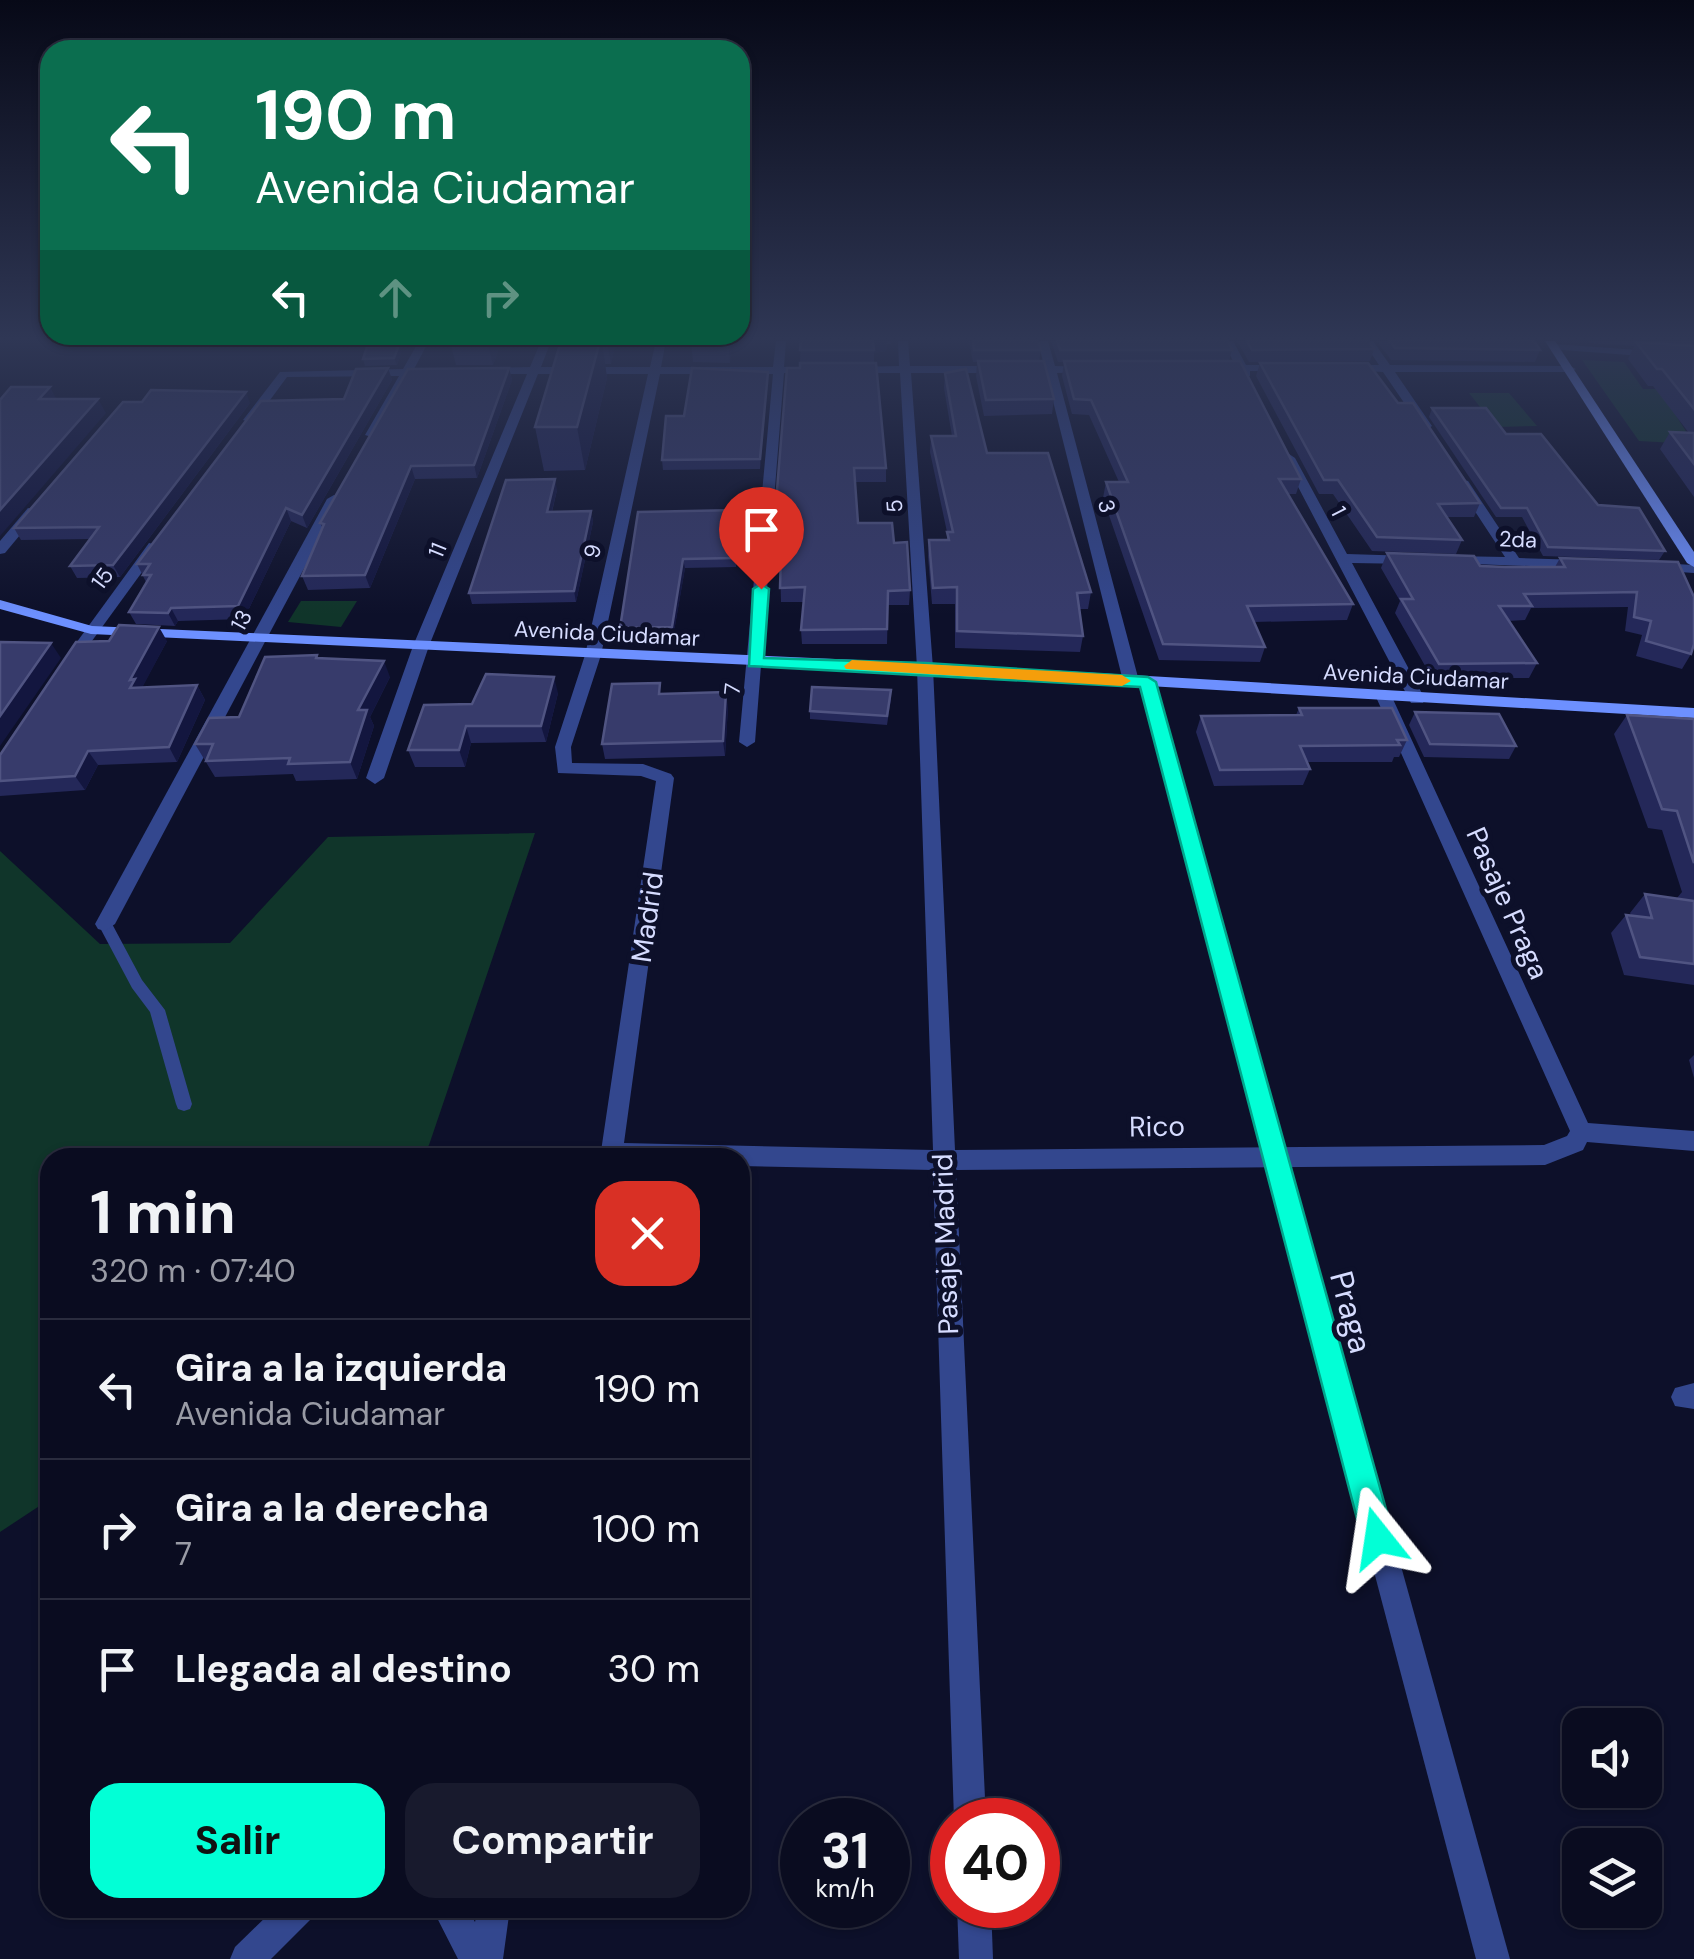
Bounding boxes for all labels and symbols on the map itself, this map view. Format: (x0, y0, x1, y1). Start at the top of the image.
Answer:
pin (719, 487, 804, 590)
street label: 3 (1091, 496, 1122, 516)
street label: 5 (880, 498, 909, 514)
street label: 1 (1324, 502, 1353, 521)
street label: 2da (1498, 524, 1538, 555)
street label: 11 (421, 538, 453, 562)
street label: 9 (577, 541, 608, 561)
street label: 15 (85, 561, 120, 595)
street label: 13 (224, 605, 259, 636)
street label: Avenida Ciudamar (513, 614, 700, 653)
street label: Avenida Ciudamar (1322, 657, 1509, 696)
street label: 7 (717, 682, 748, 696)
street label: Pasaje Praga (1457, 821, 1558, 985)
street label: Madrid (623, 869, 672, 965)
street label: Rico (1129, 1108, 1185, 1145)
street label: Pasaje Madrid (924, 1153, 967, 1335)
street label: Praga (1320, 1266, 1382, 1358)
position arrow (1326, 1486, 1430, 1590)
speed limit sign: 40 (930, 1798, 1060, 1928)

